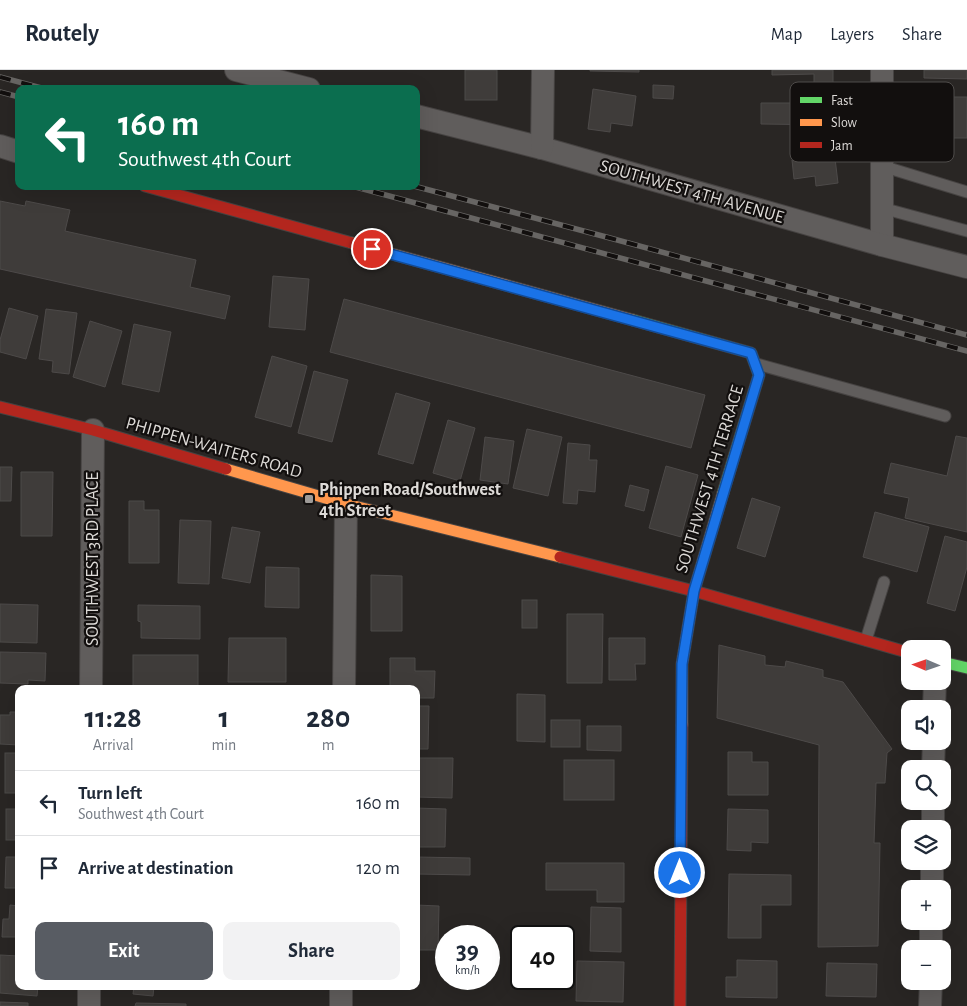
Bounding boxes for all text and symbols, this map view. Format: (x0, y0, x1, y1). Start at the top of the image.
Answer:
text: Routely (25, 22, 99, 46)
text: Map (771, 26, 802, 44)
text: Layers (830, 26, 874, 44)
text: Share (902, 26, 942, 44)
legend (790, 82, 954, 162)
text: Fast (831, 94, 853, 108)
icon: left (35, 105, 100, 170)
text: 160 m (118, 107, 199, 142)
text: Slow (831, 116, 858, 130)
text: Jam (831, 139, 853, 153)
text: Southwest 4th Court (118, 148, 291, 170)
street label: SOUTHWEST 4TH AVENUE (598, 157, 786, 227)
pin (351, 228, 393, 270)
icon: arrive (358, 235, 386, 263)
street label: SOUTHWEST 4TH TERRACE (673, 383, 747, 575)
street label: PHIPPEN-WAITERS ROAD (124, 414, 304, 482)
street label: SOUTHWEST 3RD PLACE (84, 472, 102, 646)
place label: Phippen Road/Southwest 4th Street (319, 481, 501, 520)
marker: Phippen Road/Southwest 4th Street (303, 493, 315, 505)
north arrow (901, 640, 951, 690)
map controls (901, 640, 951, 990)
button: sound (901, 700, 951, 750)
text: 11:28 (85, 703, 142, 733)
text: 1 (218, 703, 229, 733)
text: 280 (306, 703, 350, 733)
text: Arrival (93, 737, 134, 753)
text: min (211, 737, 236, 753)
text: m (322, 737, 335, 753)
button: search (901, 760, 951, 810)
text: Turn left (78, 784, 142, 803)
icon: left (35, 789, 63, 817)
text: 160 m (356, 794, 400, 813)
text: Southwest 4th Court (78, 806, 204, 822)
button: layers (901, 820, 951, 870)
position arrow (653, 846, 705, 898)
icon: arrive (35, 854, 63, 882)
text: Arrive at destination (78, 859, 234, 878)
text: 120 m (356, 859, 400, 878)
button: + (901, 880, 951, 930)
button: Exit (35, 922, 213, 980)
button: Share (223, 922, 400, 980)
speed limit sign: 40 (510, 925, 575, 990)
text: 39 (456, 939, 479, 964)
button: − (901, 940, 951, 990)
text: km/h (455, 964, 480, 976)

